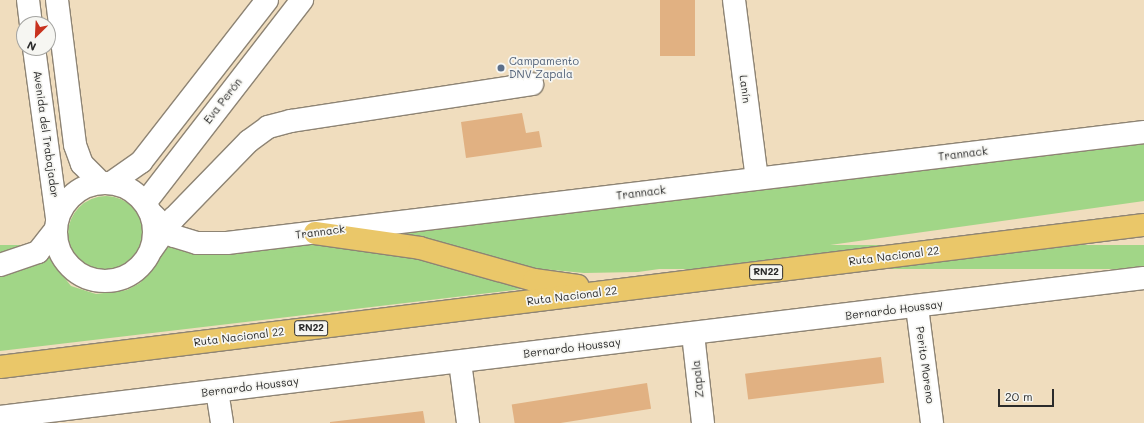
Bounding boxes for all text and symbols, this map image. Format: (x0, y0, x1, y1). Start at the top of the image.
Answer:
north arrow (16, 16, 56, 56)
text: N (24, 38, 38, 55)
place label: Campamento DNV Zapala (509, 55, 579, 81)
marker: Campamento DNV Zapala (496, 63, 506, 73)
street label: Avenida del Trabajador (31, 70, 61, 198)
street label: Lanín (737, 74, 753, 104)
street label: Eva Perón (201, 76, 245, 126)
street label: Trannack (937, 144, 989, 164)
street label: Trannack (615, 183, 667, 203)
street label: Trannack (294, 222, 346, 242)
street label: Ruta Nacional 22 (848, 244, 940, 268)
road number: RN22 (749, 264, 783, 280)
street label: Ruta Nacional 22 (526, 284, 618, 308)
street label: Bernardo Houssay (844, 297, 944, 323)
road number: RN22 (294, 320, 328, 336)
street label: Ruta Nacional 22 (193, 325, 285, 349)
street label: Perito Moreno (913, 326, 937, 404)
street label: Bernardo Houssay (522, 335, 622, 361)
street label: Zapala (689, 360, 707, 398)
street label: Bernardo Houssay (200, 374, 300, 400)
scale bar (1000, 381, 1056, 407)
text: 20 m (1005, 388, 1033, 404)

